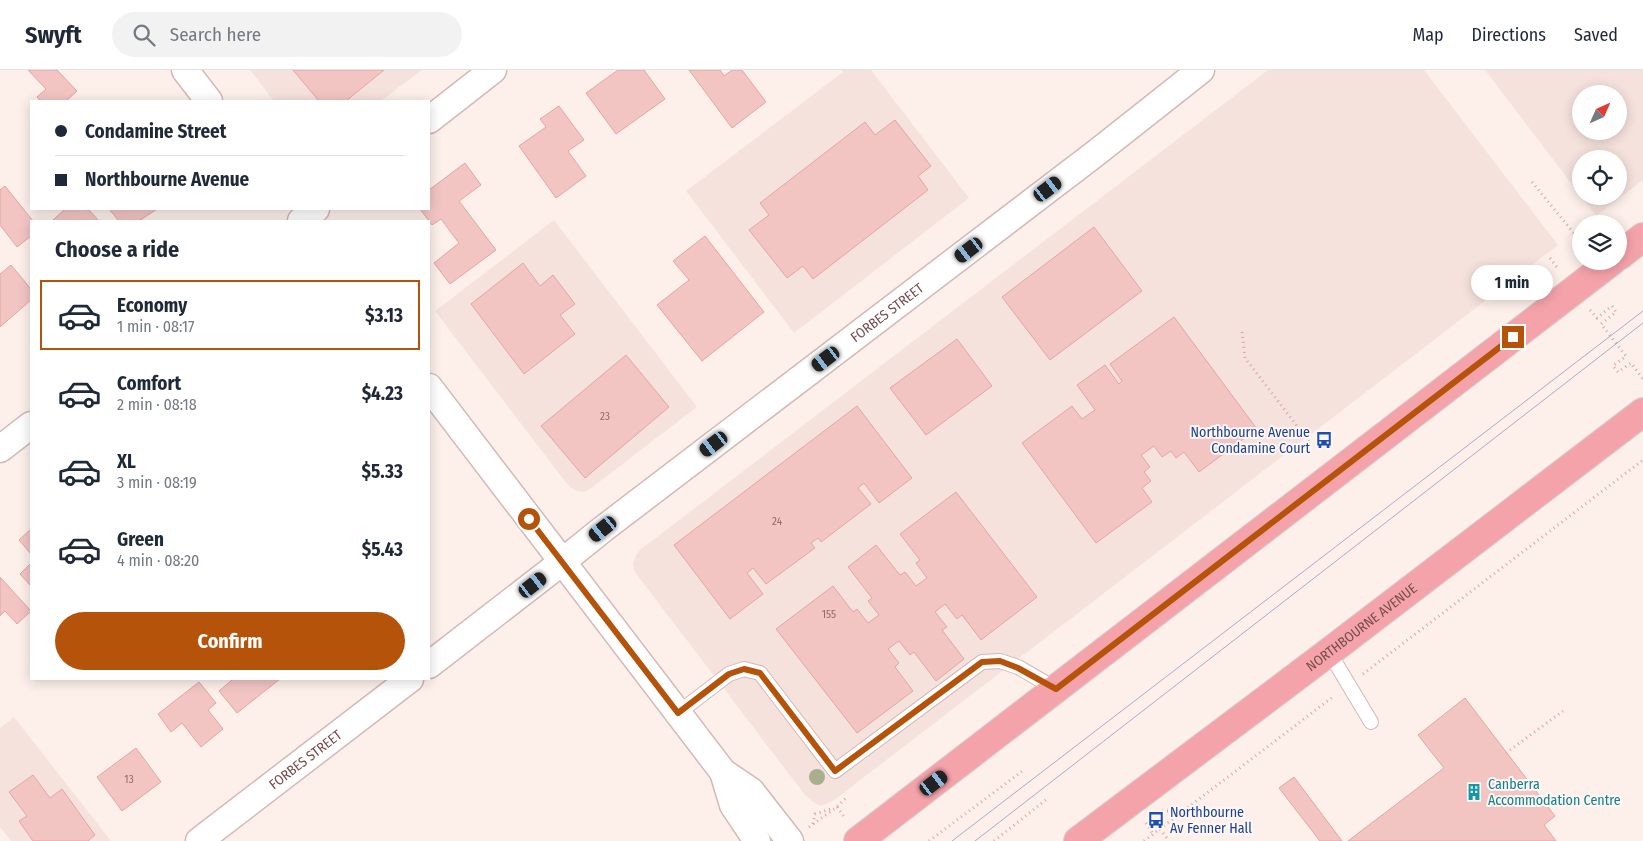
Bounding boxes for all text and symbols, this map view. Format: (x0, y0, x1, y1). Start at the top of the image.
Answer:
search box (112, 12, 462, 57)
text: Swyft (25, 21, 82, 49)
icon: search (130, 21, 158, 49)
text: Search here (170, 23, 261, 46)
text: Map (1412, 24, 1444, 46)
text: Directions (1472, 24, 1546, 46)
text: Saved (1574, 24, 1618, 46)
north arrow (1572, 85, 1628, 140)
map controls (1572, 85, 1627, 270)
text: Condamine Street (85, 120, 226, 143)
button: locate (1572, 150, 1627, 205)
text: Northbourne Avenue (85, 168, 249, 191)
car (1031, 174, 1064, 204)
button: layers (1572, 215, 1627, 270)
car (952, 235, 985, 265)
text: Choose a ride (55, 236, 179, 263)
callout: 1 min (1472, 264, 1554, 300)
text: 1 min (1495, 273, 1529, 292)
street label: FORBES STREET (847, 279, 927, 346)
icon: car (57, 293, 102, 338)
text: Economy (117, 294, 187, 317)
text: $3.13 (365, 304, 403, 327)
text: 1 min · 08:17 (117, 317, 194, 336)
route end (1502, 326, 1524, 348)
car (809, 344, 842, 374)
icon: car (57, 371, 102, 416)
text: Comfort (117, 372, 181, 395)
text: $4.23 (362, 382, 403, 405)
text: 2 min · 08:18 (117, 395, 197, 414)
house number: 23 (600, 410, 610, 423)
place label: Northbourne Avenue Condamine Court (1191, 424, 1310, 457)
car (697, 429, 730, 459)
bus stop icon: Northbourne Avenue Condamine Court (1314, 430, 1334, 450)
icon: car (57, 449, 102, 494)
text: XL (117, 450, 136, 473)
text: $5.33 (362, 460, 403, 483)
text: 3 min · 08:19 (117, 473, 197, 492)
route start (518, 508, 540, 530)
car (586, 514, 619, 544)
house number: 24 (772, 515, 783, 528)
icon: car (57, 527, 102, 572)
text: Green (117, 528, 164, 551)
text: $5.43 (362, 538, 403, 561)
text: 4 min · 08:20 (117, 551, 199, 570)
car (516, 570, 549, 600)
street label: NORTHBOURNE AVENUE (1303, 579, 1420, 675)
house number: 155 (822, 608, 836, 621)
button: Confirm (55, 612, 405, 670)
street label: FORBES STREET (266, 726, 345, 793)
car (917, 768, 950, 798)
house number: 13 (124, 773, 134, 786)
place label: Canberra Accommodation Centre (1488, 776, 1621, 809)
building icon: Canberra Accommodation Centre (1464, 782, 1484, 802)
place label: Northbourne Av Fenner Hall (1170, 804, 1252, 837)
bus stop icon: Northbourne Av Fenner Hall (1146, 810, 1166, 830)

